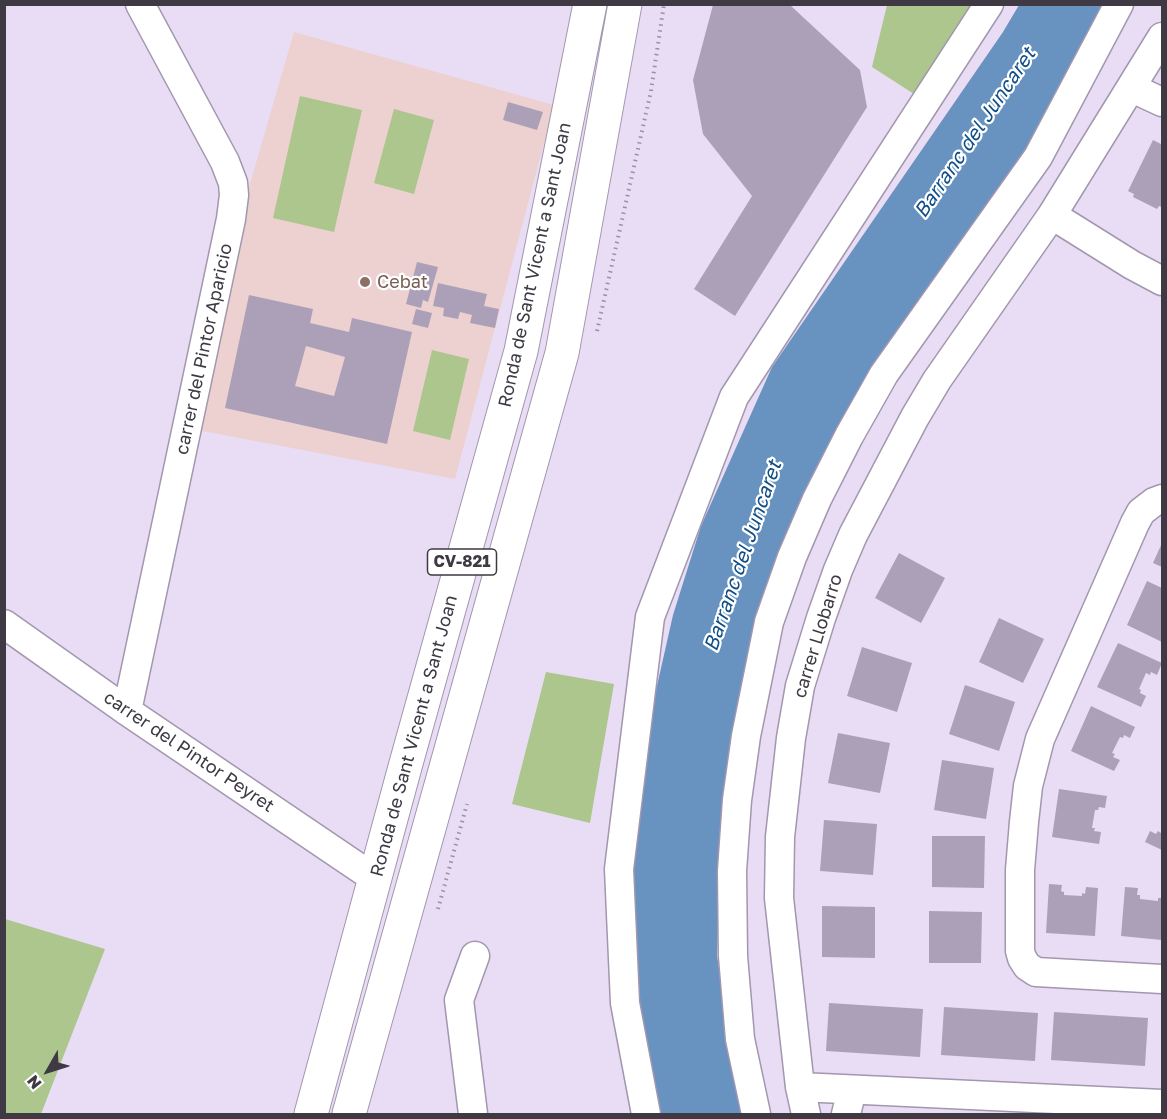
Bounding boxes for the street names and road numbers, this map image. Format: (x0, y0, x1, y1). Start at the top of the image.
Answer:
street label: Ronda de Sant Vicent a Sant Joan (494, 121, 576, 409)
street label: carrer del Pintor Aparicio (171, 242, 237, 456)
road number: CV-821 (428, 549, 496, 575)
street label: carrer Llobarro (789, 572, 847, 700)
street label: Ronda de Sant Vicent a Sant Joan (366, 593, 462, 879)
street label: carrer del Pintor Peyret (100, 687, 278, 817)

